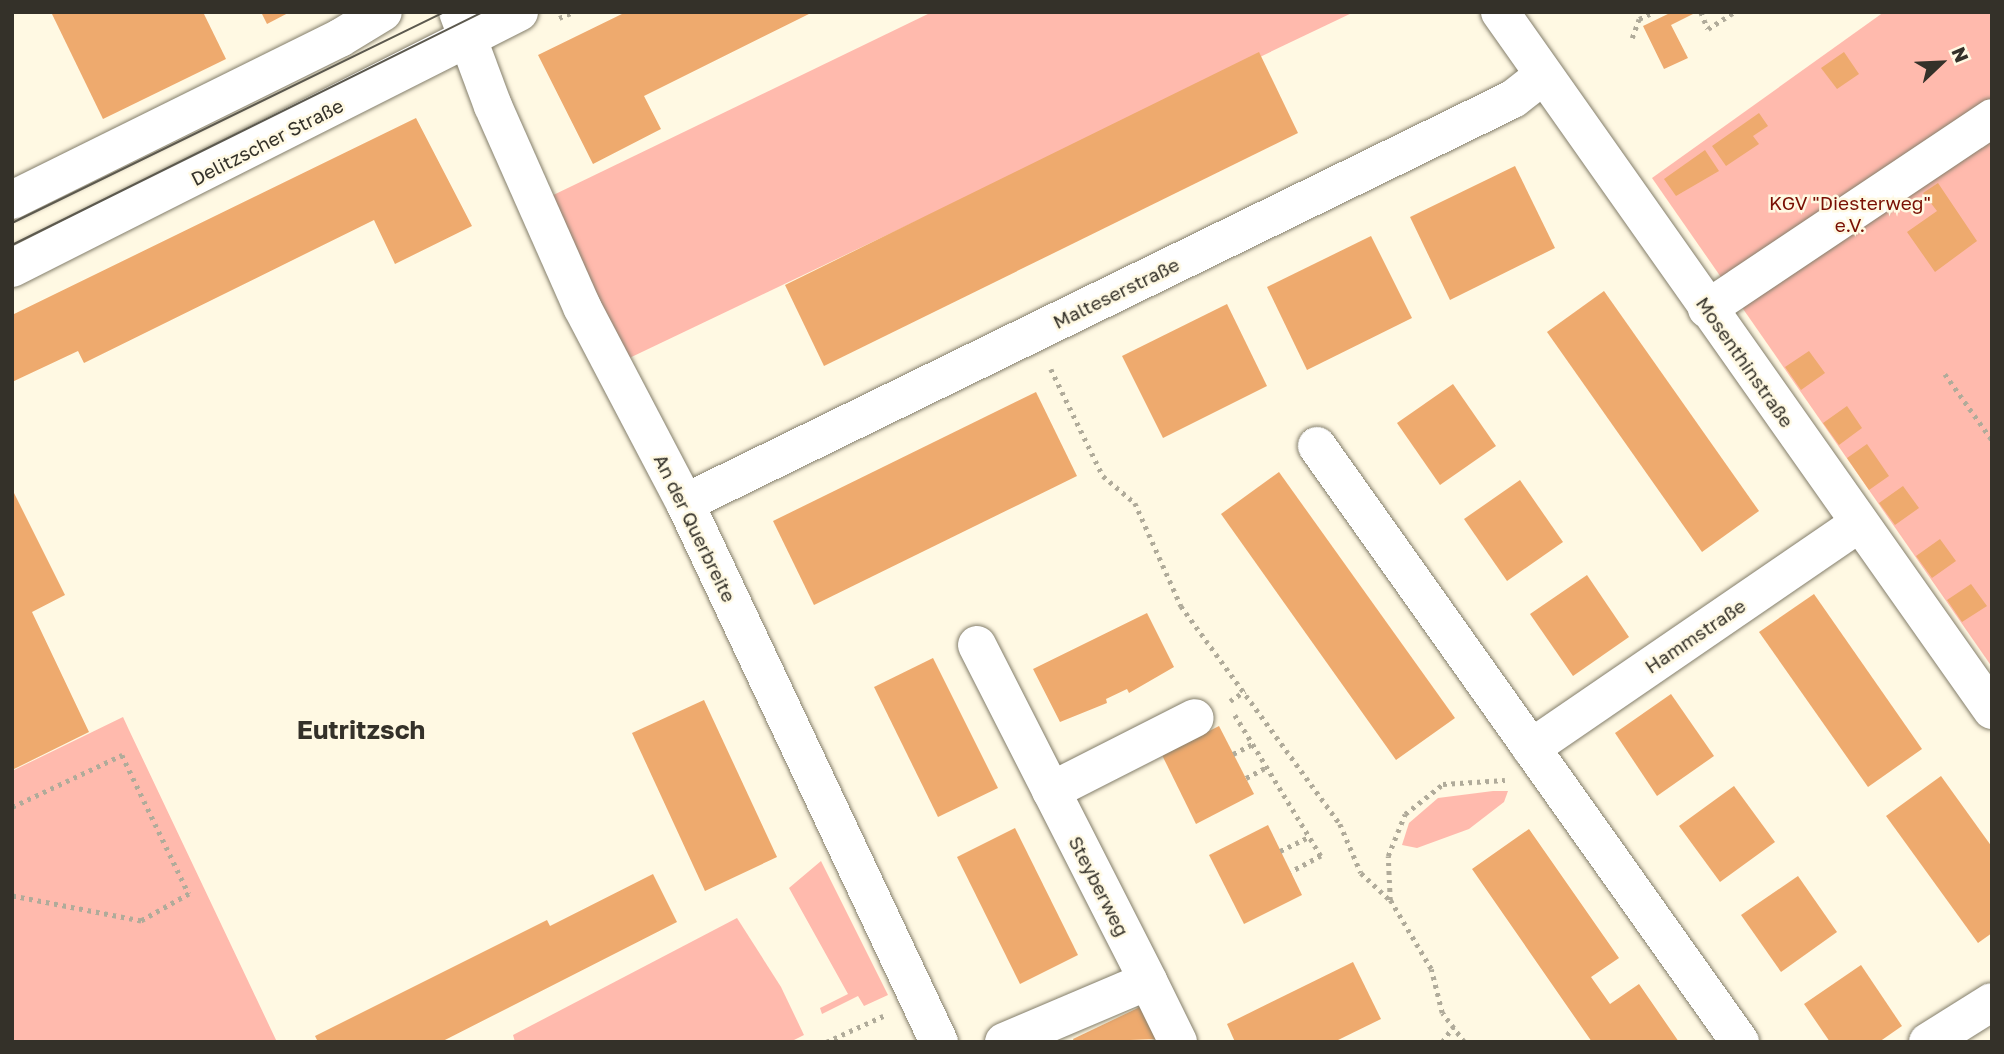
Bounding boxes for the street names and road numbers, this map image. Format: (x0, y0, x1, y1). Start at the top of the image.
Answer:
street label: Delitzscher Straße (187, 94, 347, 190)
street label: Malteserstraße (1049, 253, 1183, 333)
street label: Mosenthinstraße (1691, 292, 1799, 432)
street label: An der Querbreite (649, 450, 741, 606)
street label: Hammstraße (1640, 594, 1750, 678)
street label: Steyberweg (1064, 832, 1134, 940)

